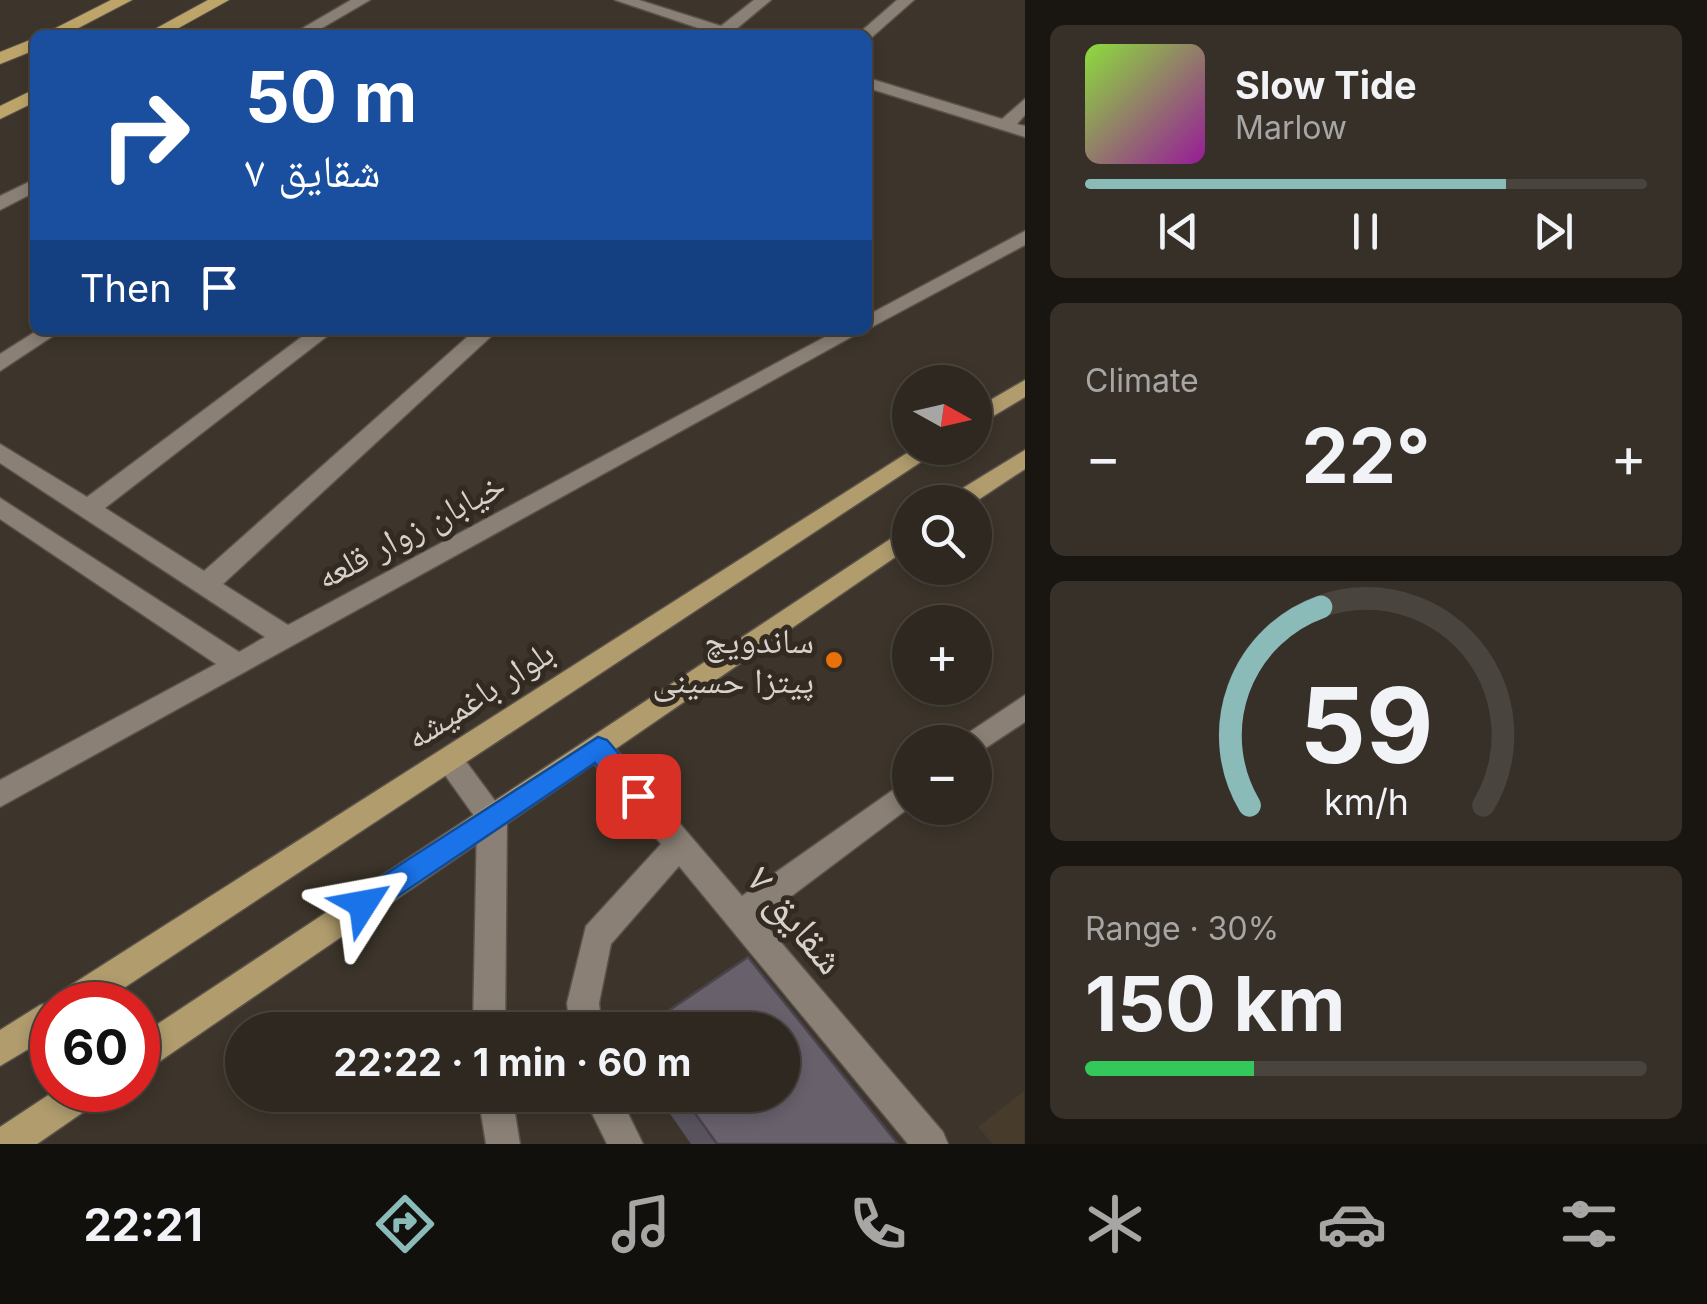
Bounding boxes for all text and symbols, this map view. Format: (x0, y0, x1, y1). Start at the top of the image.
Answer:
text: 50 m (245, 54, 417, 139)
text: Slow Tide (1235, 62, 1417, 108)
icon: right (80, 70, 210, 200)
text: Marlow (1235, 108, 1347, 147)
text: شقایق ۷ (245, 143, 381, 198)
icon: previous (1151, 204, 1206, 259)
icon: pause (1338, 204, 1393, 259)
icon: next (1526, 204, 1581, 259)
icon: arrive (192, 260, 247, 315)
text: Then (80, 265, 172, 311)
text: Climate (1085, 361, 1199, 400)
north arrow (892, 365, 992, 465)
map controls (892, 365, 992, 825)
text: 22° (1302, 410, 1430, 501)
text: − (1085, 424, 1121, 490)
text: + (1611, 424, 1647, 490)
street label: خیابان زوار قلعه (308, 463, 512, 598)
button: search (892, 485, 992, 585)
button: + (892, 605, 992, 705)
place label: ساندویچ پیتزا حسینی (652, 619, 814, 702)
street label: بلوار باغمیشه (397, 631, 561, 758)
marker: ساندویچ پیتزا حسینی (823, 649, 845, 671)
text: 59 (1299, 662, 1433, 788)
button: − (892, 725, 992, 825)
pin (596, 754, 681, 839)
icon: arrive (611, 769, 666, 824)
text: km/h (1324, 780, 1408, 824)
position arrow (311, 852, 415, 956)
street label: شقایق ۷ (736, 854, 857, 985)
text: Range · 30% (1085, 909, 1279, 948)
text: 150 km (1085, 958, 1346, 1049)
speed limit sign: 60 (30, 982, 160, 1112)
text: 22:22 · 1 min · 60 m (334, 1039, 691, 1085)
icon: directions (370, 1189, 440, 1259)
icon: music (606, 1189, 676, 1259)
icon: phone (843, 1189, 913, 1259)
icon: climate (1080, 1189, 1150, 1259)
icon: car (1317, 1189, 1387, 1259)
icon: filters (1554, 1189, 1624, 1259)
text: 22:21 (83, 1197, 203, 1252)

